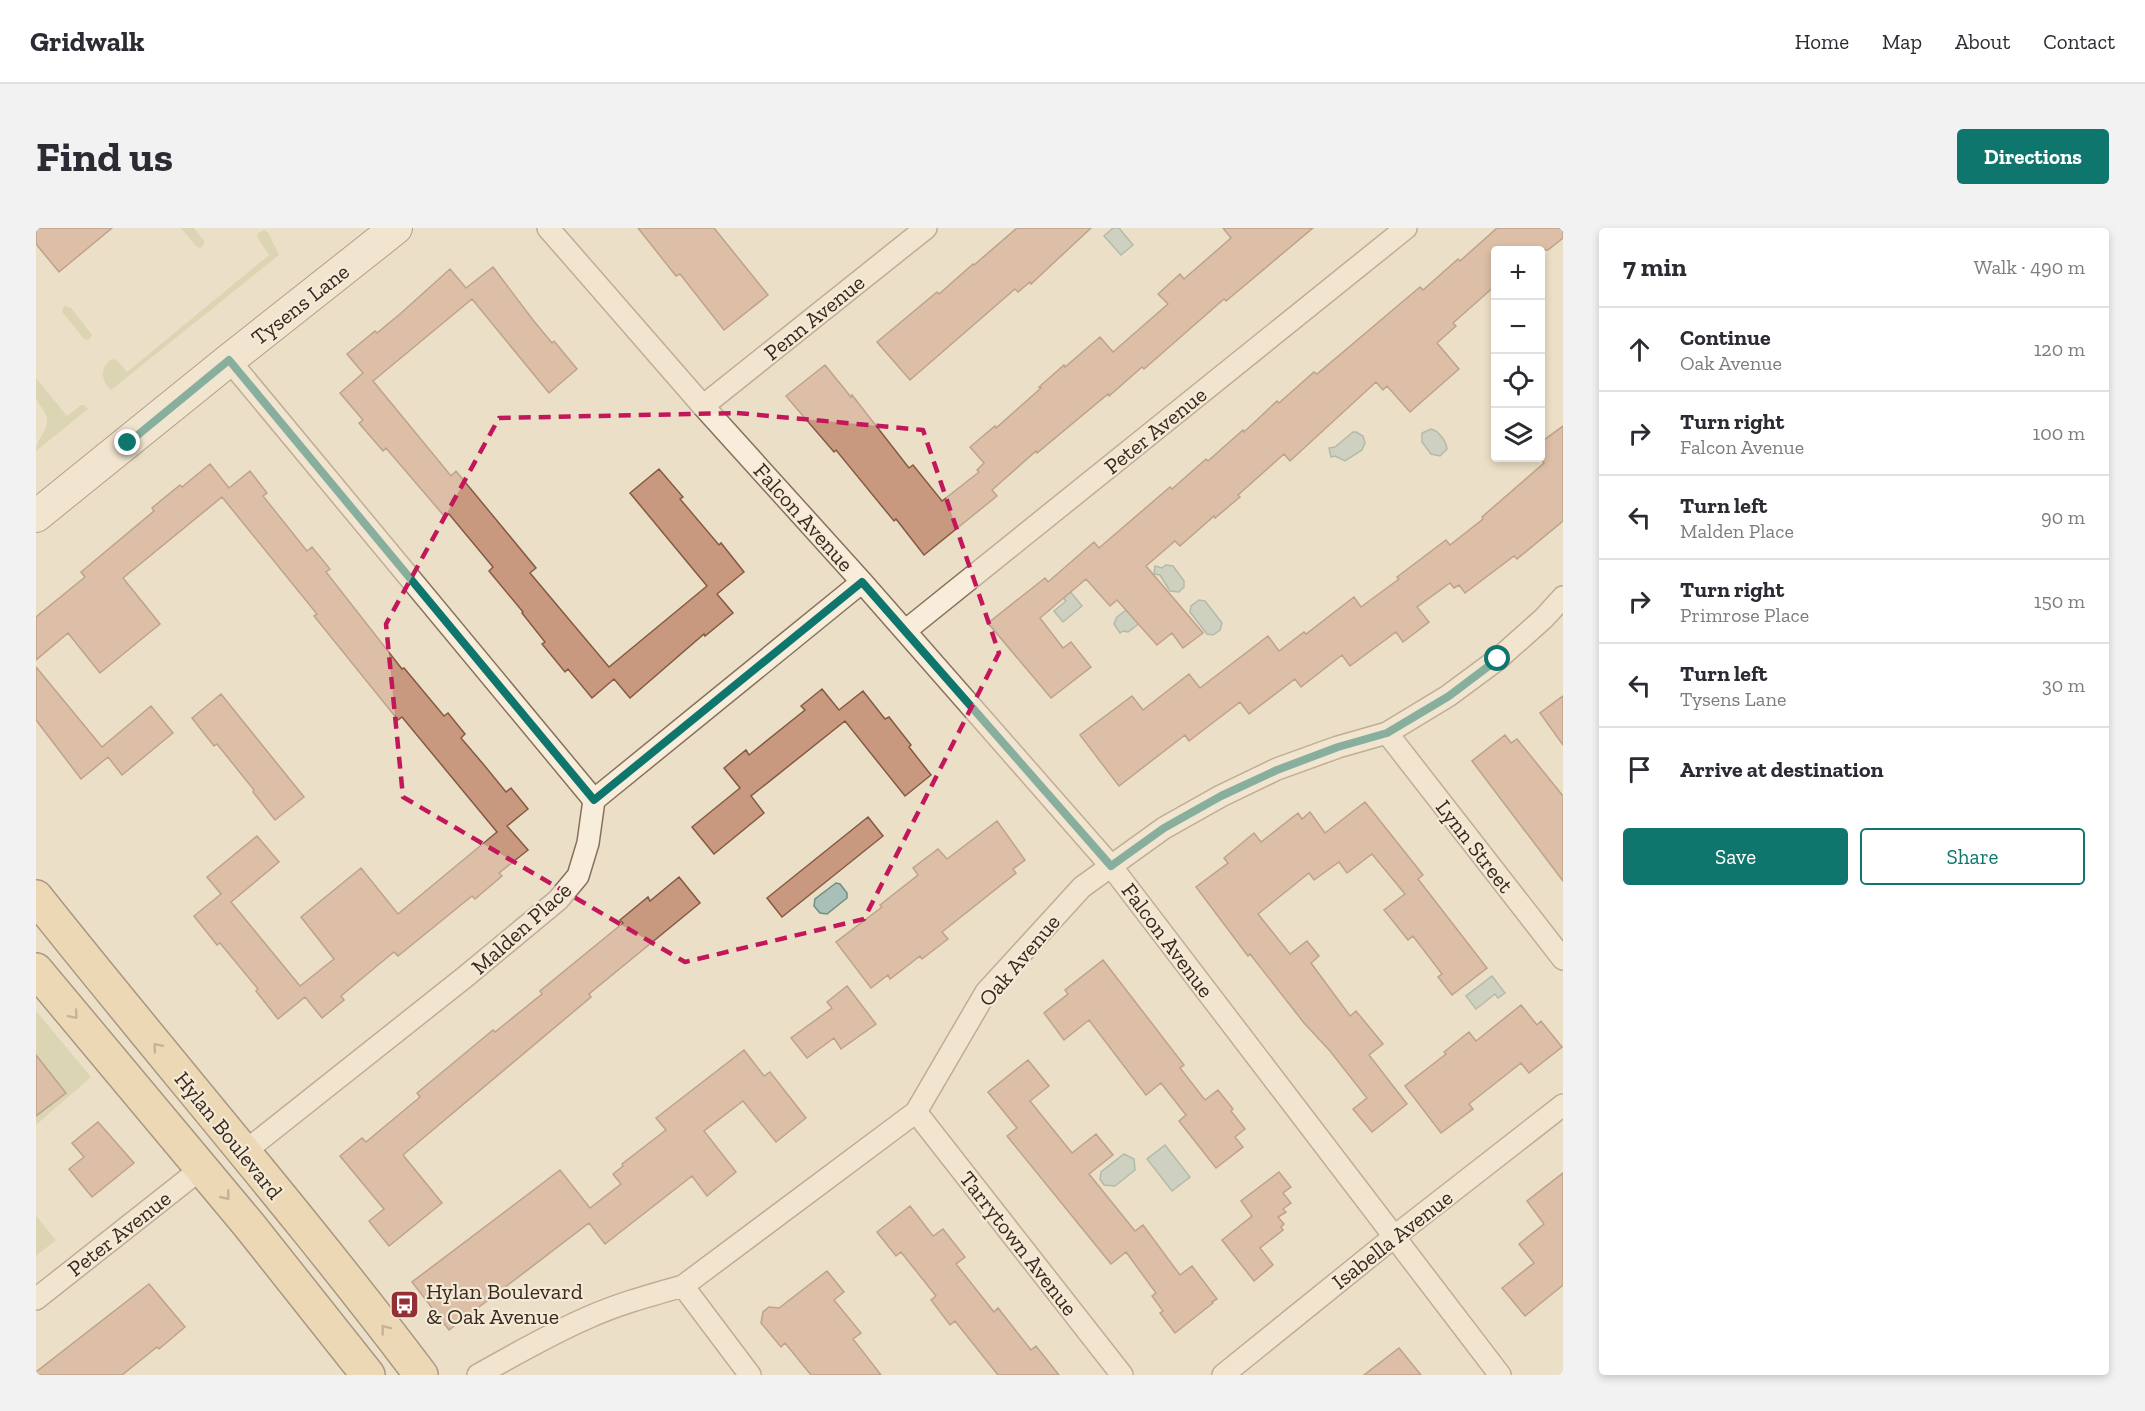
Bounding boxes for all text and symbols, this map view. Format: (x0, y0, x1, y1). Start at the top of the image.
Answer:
text: Gridwalk (30, 25, 144, 58)
text: Home (1795, 29, 1849, 54)
text: Map (1882, 29, 1922, 54)
text: About (1955, 29, 2010, 54)
text: Contact (2043, 29, 2115, 54)
button: Directions (1957, 129, 2109, 184)
text: Find us (36, 131, 173, 182)
map controls (1491, 246, 1545, 462)
button: + (1491, 246, 1545, 300)
text: 7 min (1623, 251, 1687, 283)
text: Walk · 490 m (1974, 255, 2085, 279)
street label: Tysens Lane (246, 258, 355, 351)
street label: Penn Avenue (759, 269, 870, 366)
button: − (1491, 300, 1545, 354)
text: Continue (1680, 324, 1771, 351)
icon: ahead (1623, 333, 1656, 366)
text: 120 m (2034, 337, 2085, 361)
text: Oak Avenue (1680, 351, 1782, 375)
button: locate (1491, 354, 1545, 408)
street label: Peter Avenue (1099, 381, 1212, 480)
button: layers (1491, 408, 1545, 462)
text: Turn right (1680, 408, 1784, 435)
icon: right (1623, 417, 1656, 450)
text: 100 m (2032, 421, 2085, 445)
route end (114, 429, 140, 455)
text: Falcon Avenue (1680, 435, 1804, 459)
street label: Falcon Avenue (748, 458, 859, 577)
text: Turn left (1680, 492, 1767, 519)
icon: left (1623, 501, 1656, 534)
text: 90 m (2041, 505, 2085, 529)
text: Malden Place (1680, 519, 1794, 543)
text: Turn right (1680, 576, 1784, 603)
icon: right (1623, 585, 1656, 618)
text: 150 m (2034, 589, 2085, 613)
text: Primrose Place (1680, 603, 1809, 627)
route start (1484, 645, 1510, 671)
text: Turn left (1680, 660, 1767, 687)
icon: left (1623, 669, 1656, 702)
text: 30 m (2042, 673, 2085, 697)
text: Tysens Lane (1680, 687, 1786, 711)
icon: arrive (1623, 753, 1656, 786)
text: Arrive at destination (1680, 756, 1883, 783)
street label: Lynn Street (1430, 794, 1520, 899)
button: Save (1623, 828, 1848, 885)
button: Share (1860, 828, 2085, 885)
street label: Malden Place (466, 876, 577, 980)
street label: Falcon Avenue (1116, 878, 1219, 1003)
street label: Oak Avenue (973, 909, 1066, 1012)
one-way arrow (66, 1008, 77, 1019)
one-way arrow (153, 1043, 164, 1054)
street label: Hylan Boulevard (169, 1066, 288, 1205)
street label: Tarrytown Avenue (954, 1166, 1083, 1321)
street label: Isabella Avenue (1327, 1184, 1458, 1295)
street label: Peter Avenue (62, 1185, 176, 1282)
one-way arrow (218, 1190, 229, 1201)
place label: Hylan Boulevard & Oak Avenue (426, 1278, 583, 1330)
bus stop icon: Hylan Boulevard & Oak Avenue (389, 1288, 421, 1320)
one-way arrow (382, 1324, 393, 1335)

